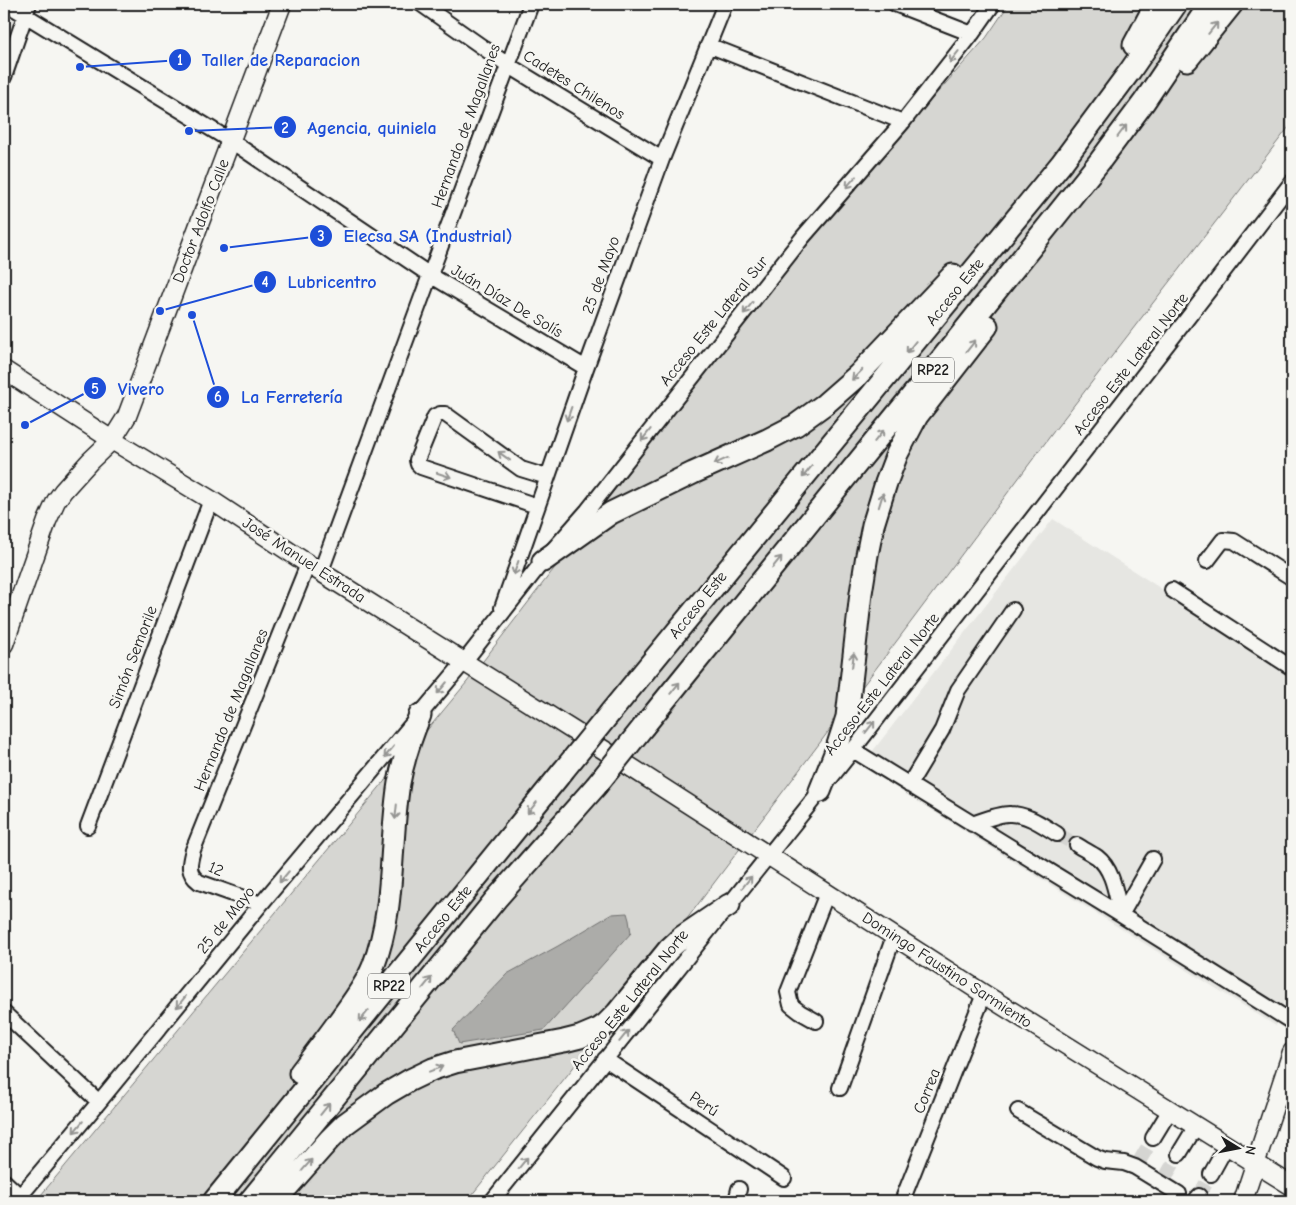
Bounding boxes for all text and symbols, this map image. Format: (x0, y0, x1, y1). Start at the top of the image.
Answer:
one-way arrow (1207, 22, 1218, 35)
street label: Hernando de Magallanes (428, 41, 504, 210)
callout: Taller de Reparacion (167, 43, 371, 76)
street label: Cadetes Chilenos (520, 47, 628, 124)
text: Taller de Reparacion (202, 50, 360, 71)
one-way arrow (949, 50, 959, 64)
text: 1 (177, 51, 183, 69)
callout: Agencia, quiniela (272, 111, 447, 144)
text: Agencia, quiniela (307, 118, 437, 139)
text: 2 (281, 119, 289, 137)
one-way arrow (1117, 125, 1128, 138)
street label: Doctor Adolfo Calle (169, 156, 233, 286)
one-way arrow (845, 176, 857, 189)
callout: Elecsa SA (Industrial) (309, 219, 522, 252)
text: Elecsa SA (Industrial) (344, 226, 512, 247)
text: 3 (317, 227, 325, 245)
street label: 25 de Mayo (579, 234, 623, 316)
street label: Acceso Este Lateral Sur (656, 252, 772, 389)
street label: Acceso Este (922, 255, 988, 329)
street label: Juán Díaz De Solís (448, 261, 566, 342)
callout: Lubricentro (253, 266, 386, 299)
text: Lubricentro (288, 272, 376, 293)
text: 4 (261, 273, 269, 291)
street label: Acceso Este Lateral Norte (1070, 289, 1192, 439)
one-way arrow (742, 301, 753, 314)
one-way arrow (905, 340, 916, 353)
one-way arrow (965, 340, 976, 353)
road number: RP22 (912, 358, 954, 382)
one-way arrow (851, 369, 863, 382)
callout: Vivero (83, 372, 174, 405)
text: Vivero (118, 379, 164, 400)
text: 5 (91, 380, 99, 398)
callout: La Ferretería (206, 380, 353, 413)
text: La Ferretería (241, 387, 343, 408)
text: 6 (214, 388, 222, 406)
one-way arrow (564, 406, 573, 422)
one-way arrow (641, 428, 651, 442)
one-way arrow (874, 430, 885, 443)
one-way arrow (498, 451, 511, 462)
one-way arrow (714, 456, 729, 466)
one-way arrow (802, 465, 813, 478)
one-way arrow (435, 470, 451, 480)
one-way arrow (876, 493, 886, 509)
street label: José Manuel Estrada (239, 513, 369, 607)
one-way arrow (772, 556, 783, 569)
one-way arrow (511, 560, 520, 575)
street label: Acceso Este (665, 568, 731, 642)
street label: Simón Semorile (105, 603, 161, 711)
street label: Acceso Este Lateral Norte (821, 609, 943, 759)
street label: Hernando de Magallanes (190, 626, 272, 794)
one-way arrow (848, 652, 858, 668)
one-way arrow (437, 682, 448, 695)
one-way arrow (669, 682, 680, 695)
one-way arrow (865, 721, 876, 734)
one-way arrow (383, 745, 394, 758)
one-way arrow (527, 802, 538, 815)
one-way arrow (391, 804, 401, 820)
street label: 12 (206, 858, 226, 880)
one-way arrow (279, 870, 290, 883)
one-way arrow (742, 876, 753, 889)
street label: Acceso Este (410, 882, 476, 956)
street label: 25 de Mayo (193, 883, 259, 957)
street label: Domingo Faustino Sarmiento (859, 908, 1035, 1032)
street label: Acceso Este Lateral Norte (568, 926, 692, 1074)
road number: RP22 (368, 974, 410, 998)
one-way arrow (422, 977, 433, 990)
one-way arrow (176, 995, 187, 1008)
one-way arrow (359, 1010, 370, 1023)
one-way arrow (618, 1030, 629, 1043)
one-way arrow (428, 1064, 443, 1073)
street label: Correa (910, 1066, 944, 1116)
street label: Perú (686, 1088, 722, 1120)
one-way arrow (319, 1103, 330, 1116)
one-way arrow (72, 1121, 84, 1134)
north arrow (1214, 1122, 1264, 1172)
text: N (1241, 1144, 1259, 1156)
one-way arrow (517, 1157, 528, 1170)
one-way arrow (301, 1158, 313, 1171)

